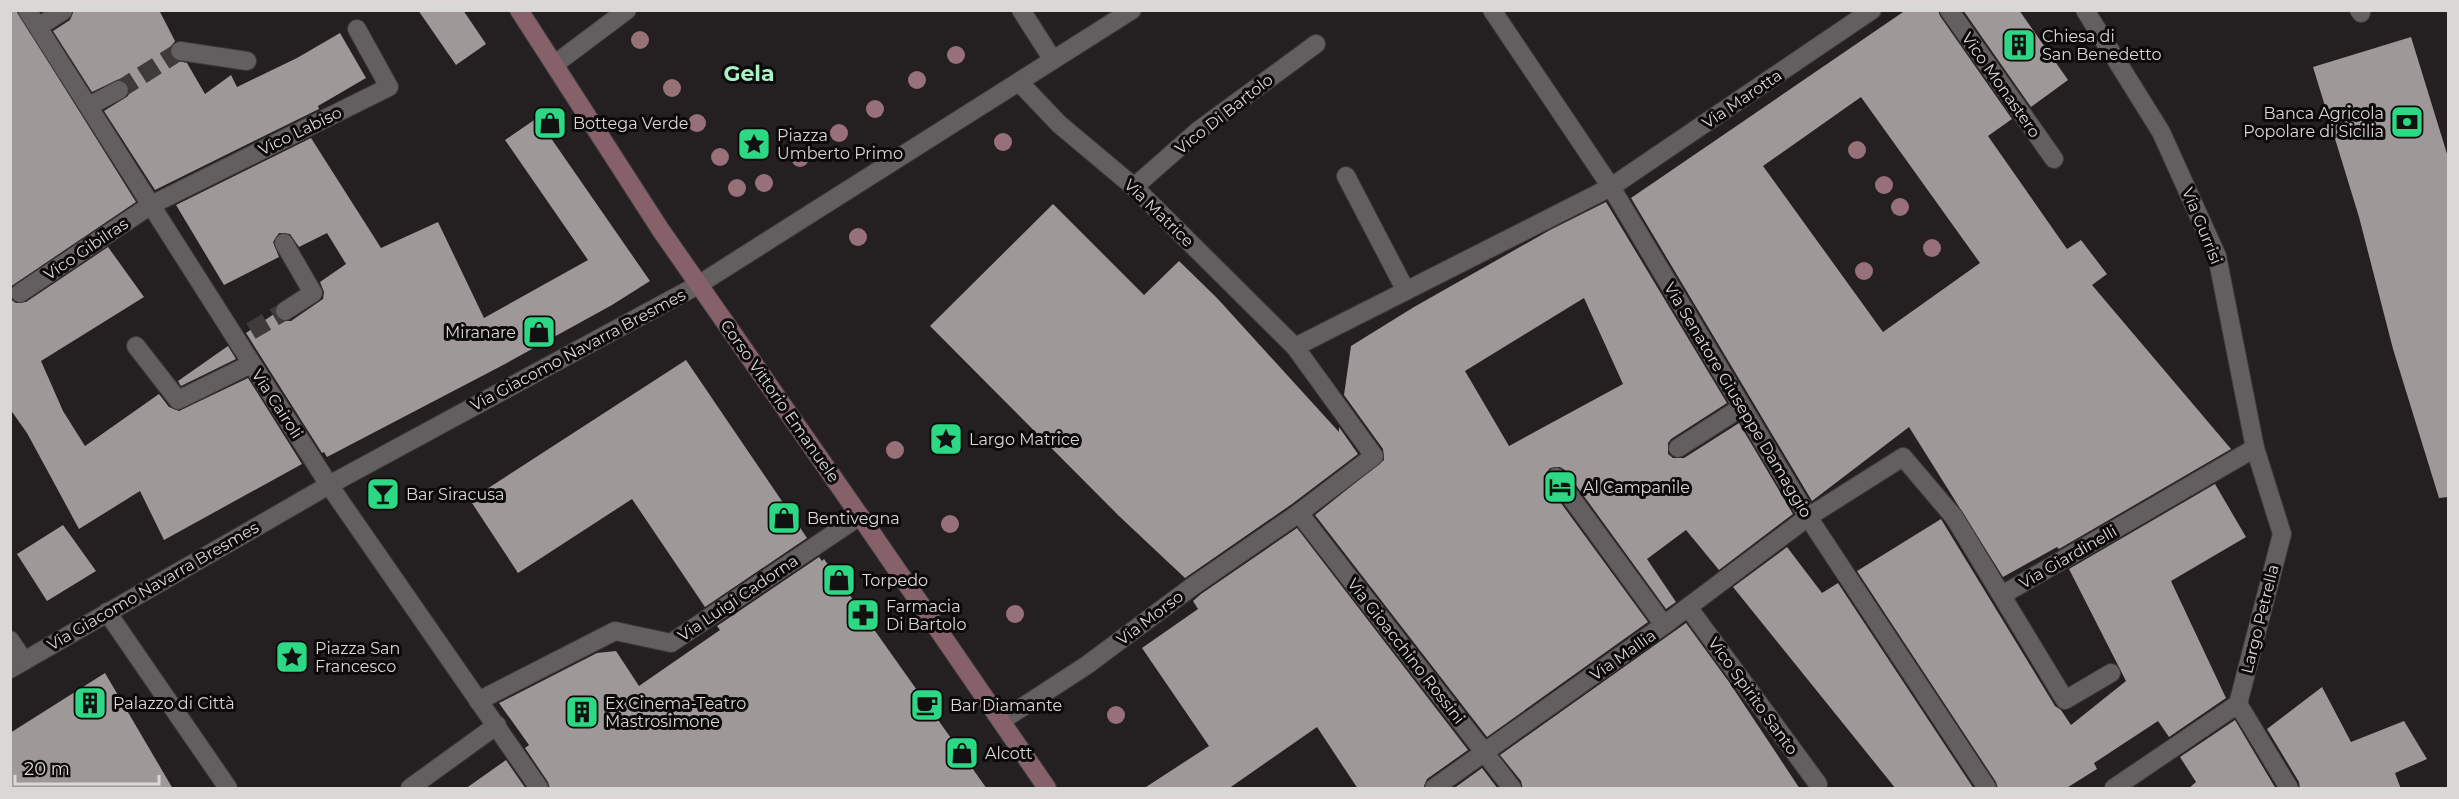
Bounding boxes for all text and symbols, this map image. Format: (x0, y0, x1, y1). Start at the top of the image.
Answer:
building icon: Chiesa di San Benedetto (2001, 27, 2037, 63)
place label: Chiesa di San Benedetto (2042, 27, 2162, 64)
street label: Vico Monastero (1958, 29, 2044, 141)
district label: Gela (723, 60, 775, 87)
street label: Via Marotta (1699, 65, 1785, 133)
street label: Vico Di Bartolo (1171, 70, 1277, 158)
street label: Vico Labiso (255, 103, 345, 159)
place label: Banca Agricola Popolare di Sicilia (2243, 104, 2384, 141)
bank icon: Banca Agricola Popolare di Sicilia (2389, 104, 2425, 140)
shop icon: Bottega Verde (532, 105, 568, 141)
place label: Bottega Verde (573, 114, 689, 133)
place icon: Piazza Umberto Primo (736, 126, 772, 162)
place label: Piazza Umberto Primo (777, 126, 903, 163)
street label: Via Matrice (1120, 175, 1198, 251)
street label: Via Gurrisi (2178, 185, 2226, 267)
street label: Vico Gibilras (40, 214, 132, 284)
street label: Via Senatore Giuseppe Damaggio (1660, 279, 1816, 521)
street label: Via Giacomo Navarra Bresmes (467, 285, 689, 415)
shop icon: Miranare (521, 314, 557, 350)
street label: Corso Vittorio Emanuele (717, 316, 843, 486)
place label: Miranare (445, 323, 516, 342)
street label: Via Cairoli (248, 366, 306, 442)
place icon: Largo Matrice (928, 421, 964, 457)
place label: Largo Matrice (969, 430, 1080, 449)
hotel icon: Al Campanile (1542, 469, 1578, 505)
bar icon: Bar Siracusa (365, 476, 401, 512)
place label: Al Campanile (1583, 478, 1690, 497)
place label: Bar Siracusa (406, 485, 504, 504)
shop icon: Bentivegna (766, 500, 802, 536)
place label: Bentivegna (807, 509, 900, 528)
street label: Via Giacomo Navarra Bresmes (44, 517, 262, 654)
street label: Via Giardinelli (2016, 521, 2120, 593)
street label: Via Luigi Cadorna (674, 551, 802, 645)
shop icon: Torpedo (821, 562, 857, 598)
street label: Largo Petrella (2237, 563, 2283, 675)
place label: Torpedo (862, 571, 928, 590)
street label: Via Gioacchino Rossini (1343, 574, 1469, 728)
street label: Via Morso (1113, 587, 1187, 649)
pharmacy icon: Farmacia Di Bartolo (845, 597, 881, 633)
place label: Farmacia Di Bartolo (886, 597, 966, 634)
street label: Via Mallia (1586, 625, 1660, 685)
street label: Vico Spirito Santo (1704, 634, 1802, 758)
place icon: Piazza San Francesco (274, 639, 310, 675)
place label: Piazza San Francesco (315, 639, 400, 676)
building icon: Palazzo di Città (72, 685, 108, 721)
cafe icon: Bar Diamante (909, 687, 945, 723)
place label: Palazzo di Città (113, 694, 235, 713)
building icon: Ex Cinema-Teatro Mastrosimone (564, 694, 600, 730)
place label: Ex Cinema-Teatro Mastrosimone (605, 694, 746, 731)
place label: Bar Diamante (950, 696, 1062, 715)
shop icon: Alcott (944, 735, 980, 771)
place label: Alcott (985, 744, 1033, 763)
scale bar (15, 748, 159, 786)
text: 20 m (24, 758, 70, 780)

